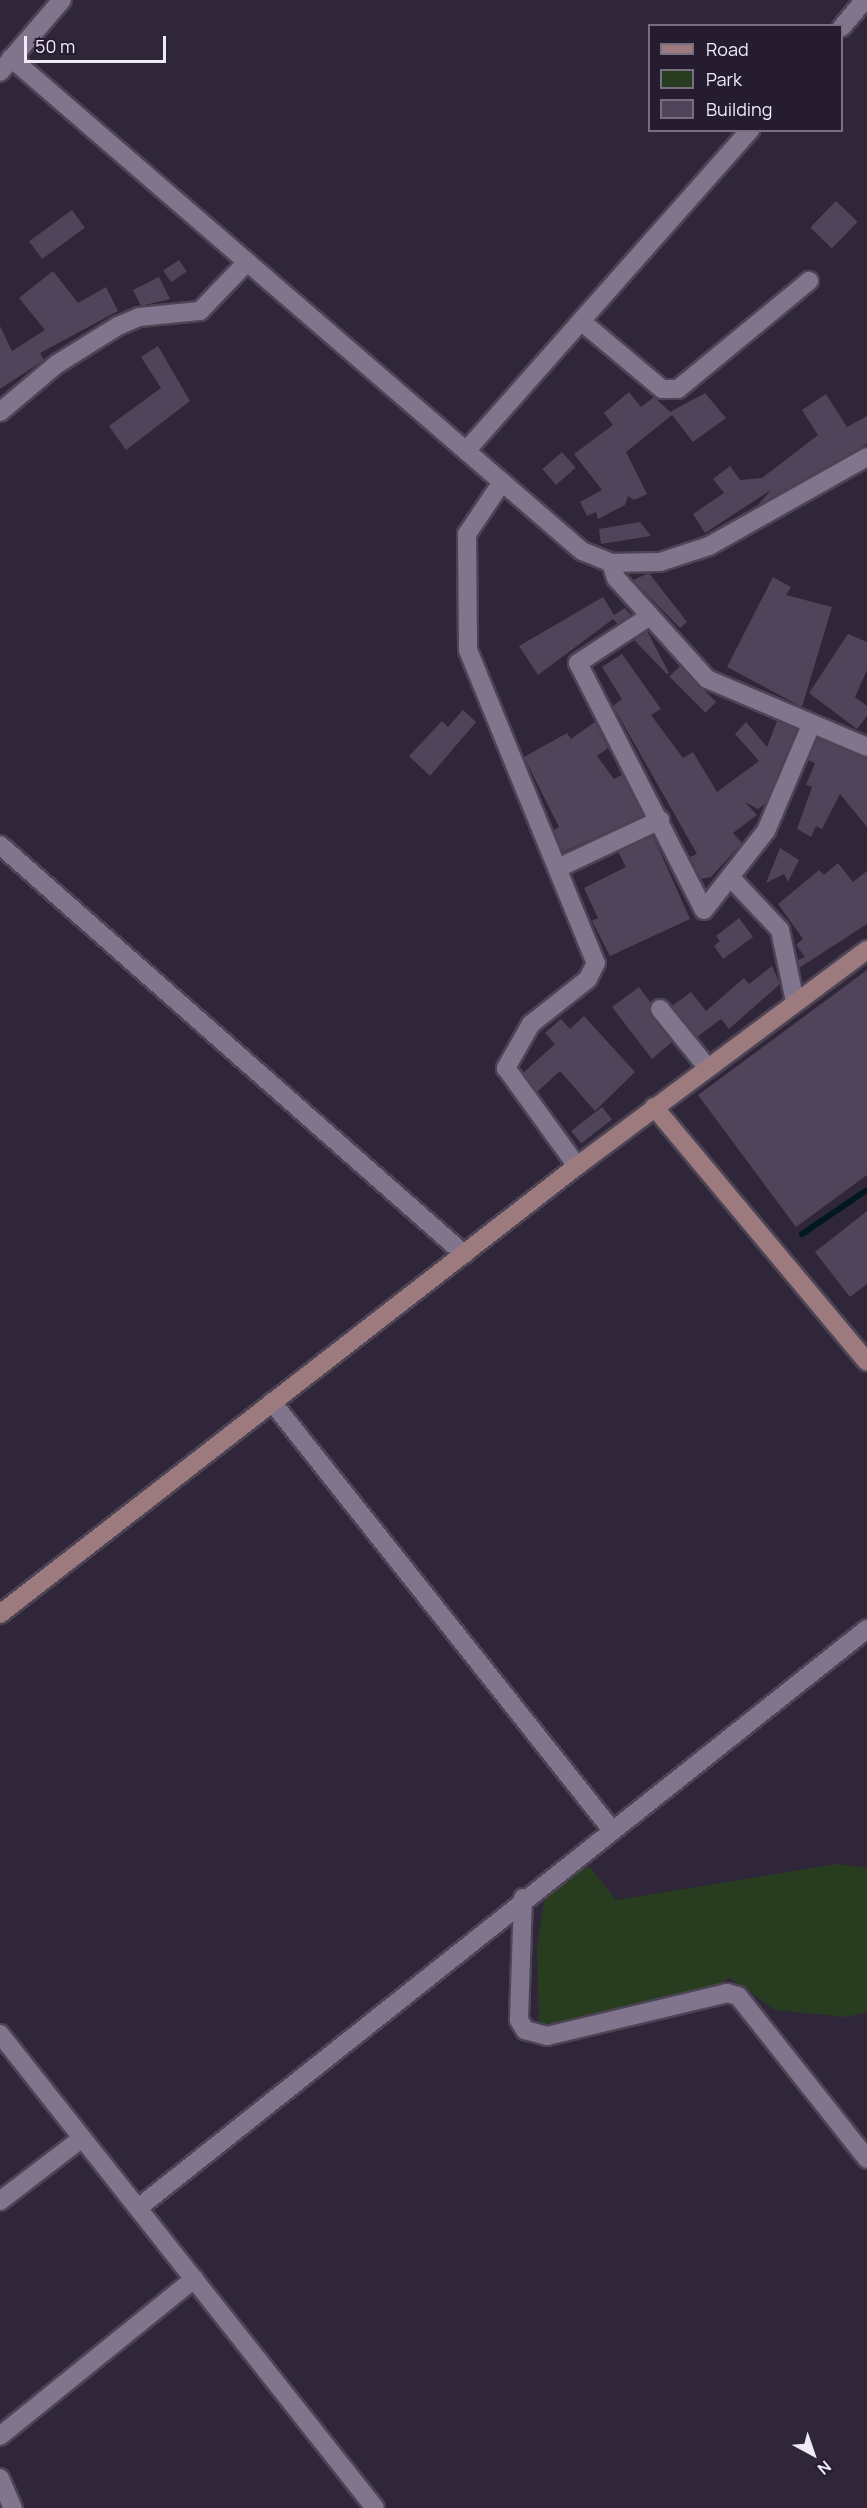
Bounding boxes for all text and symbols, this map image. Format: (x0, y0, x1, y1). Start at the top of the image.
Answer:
scale bar (27, 24, 170, 62)
legend (648, 24, 843, 132)
text: 50 m (35, 34, 75, 58)
text: Road (706, 37, 749, 61)
text: Park (706, 67, 742, 91)
text: Building (706, 97, 772, 121)
north arrow (783, 2424, 843, 2484)
text: N (813, 2456, 836, 2480)

